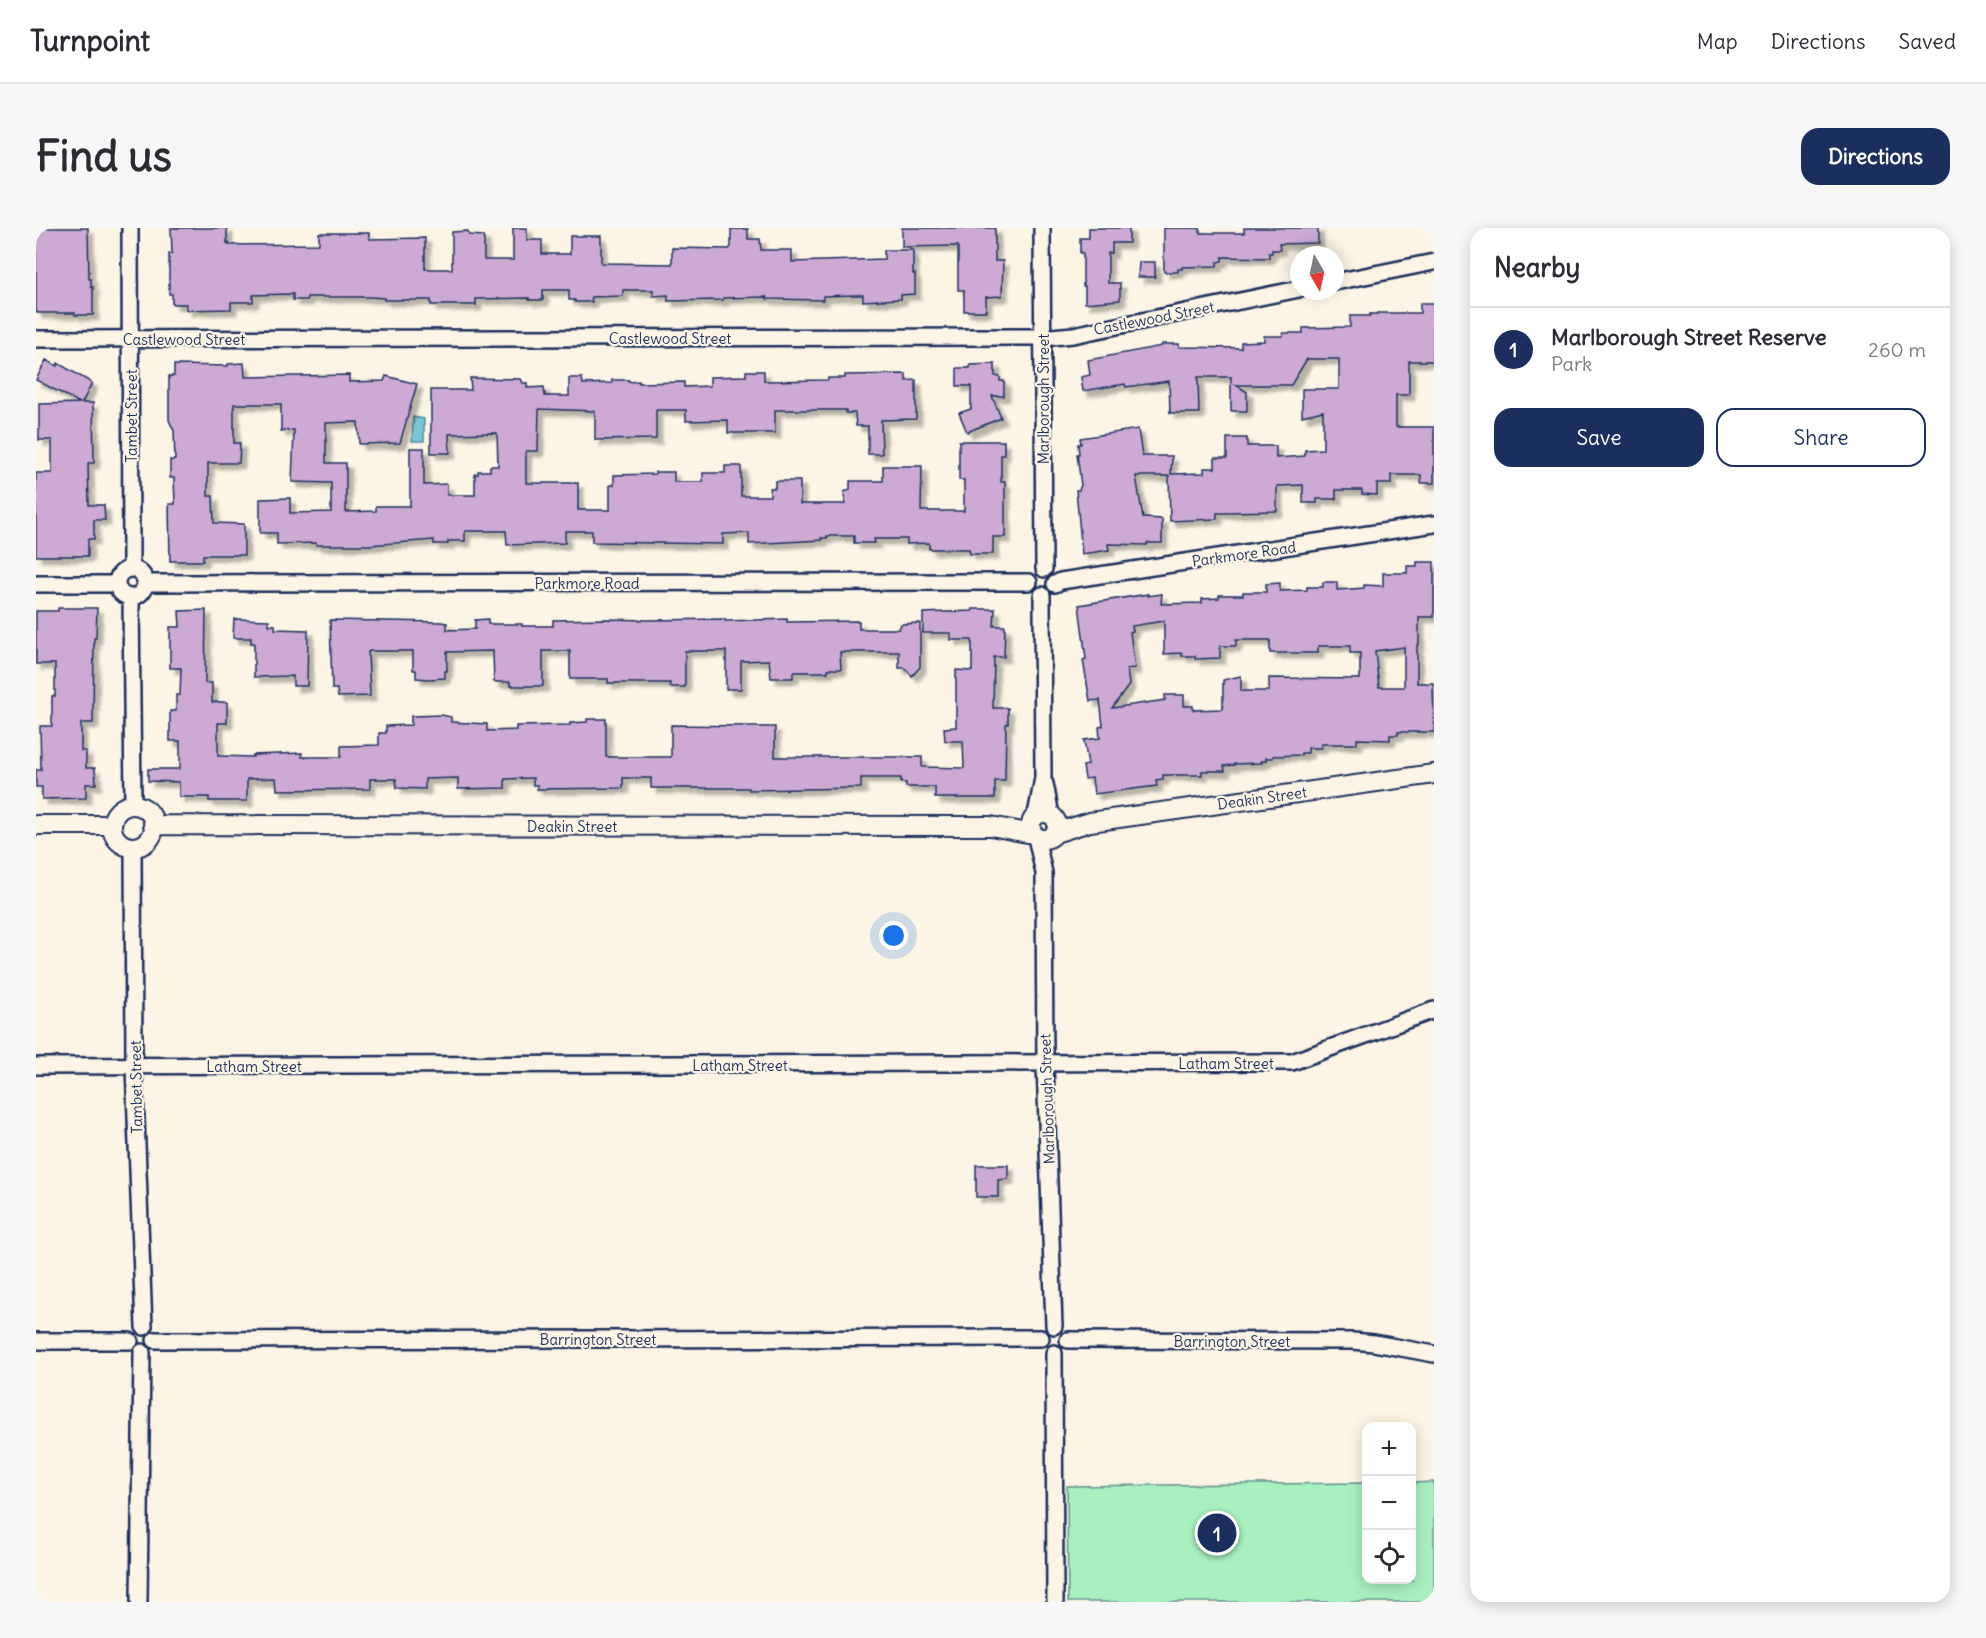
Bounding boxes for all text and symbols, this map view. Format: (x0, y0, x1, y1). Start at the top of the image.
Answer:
text: Turnpoint (30, 23, 150, 59)
text: Map (1697, 28, 1738, 55)
text: Directions (1771, 28, 1865, 55)
text: Saved (1898, 28, 1956, 55)
button: Directions (1801, 128, 1950, 185)
text: Find us (36, 130, 172, 182)
north arrow (1290, 246, 1344, 300)
text: Nearby (1494, 251, 1580, 284)
street label: Castlewood Street (1092, 297, 1216, 339)
text: Marlborough Street Reserve (1551, 323, 1827, 351)
street label: Castlewood Street (609, 329, 731, 348)
street label: Castlewood Street (123, 330, 245, 349)
street label: Marlborough Street (1034, 334, 1053, 464)
text: 1 (1510, 337, 1517, 362)
text: 260 m (1868, 337, 1926, 362)
text: Park (1551, 351, 1592, 376)
street label: Tambet Street (122, 369, 141, 463)
button: Save (1494, 408, 1704, 467)
button: Share (1716, 408, 1926, 467)
street label: Parkmore Road (1191, 537, 1298, 571)
street label: Parkmore Road (534, 574, 640, 593)
street label: Deakin Street (1216, 782, 1308, 814)
street label: Deakin Street (527, 817, 617, 836)
your location (879, 921, 908, 950)
street label: Marlborough Street (1035, 1033, 1059, 1165)
street label: Tambet Street (126, 1040, 146, 1134)
street label: Latham Street (1178, 1054, 1274, 1073)
street label: Latham Street (692, 1056, 788, 1075)
street label: Latham Street (206, 1057, 302, 1076)
street label: Barrington Street (540, 1330, 656, 1349)
street label: Barrington Street (1174, 1332, 1290, 1351)
map controls (1362, 1422, 1416, 1584)
button: + (1362, 1422, 1416, 1476)
button: − (1362, 1476, 1416, 1530)
pin: 1 (1198, 1510, 1236, 1556)
button: locate (1362, 1530, 1416, 1584)

